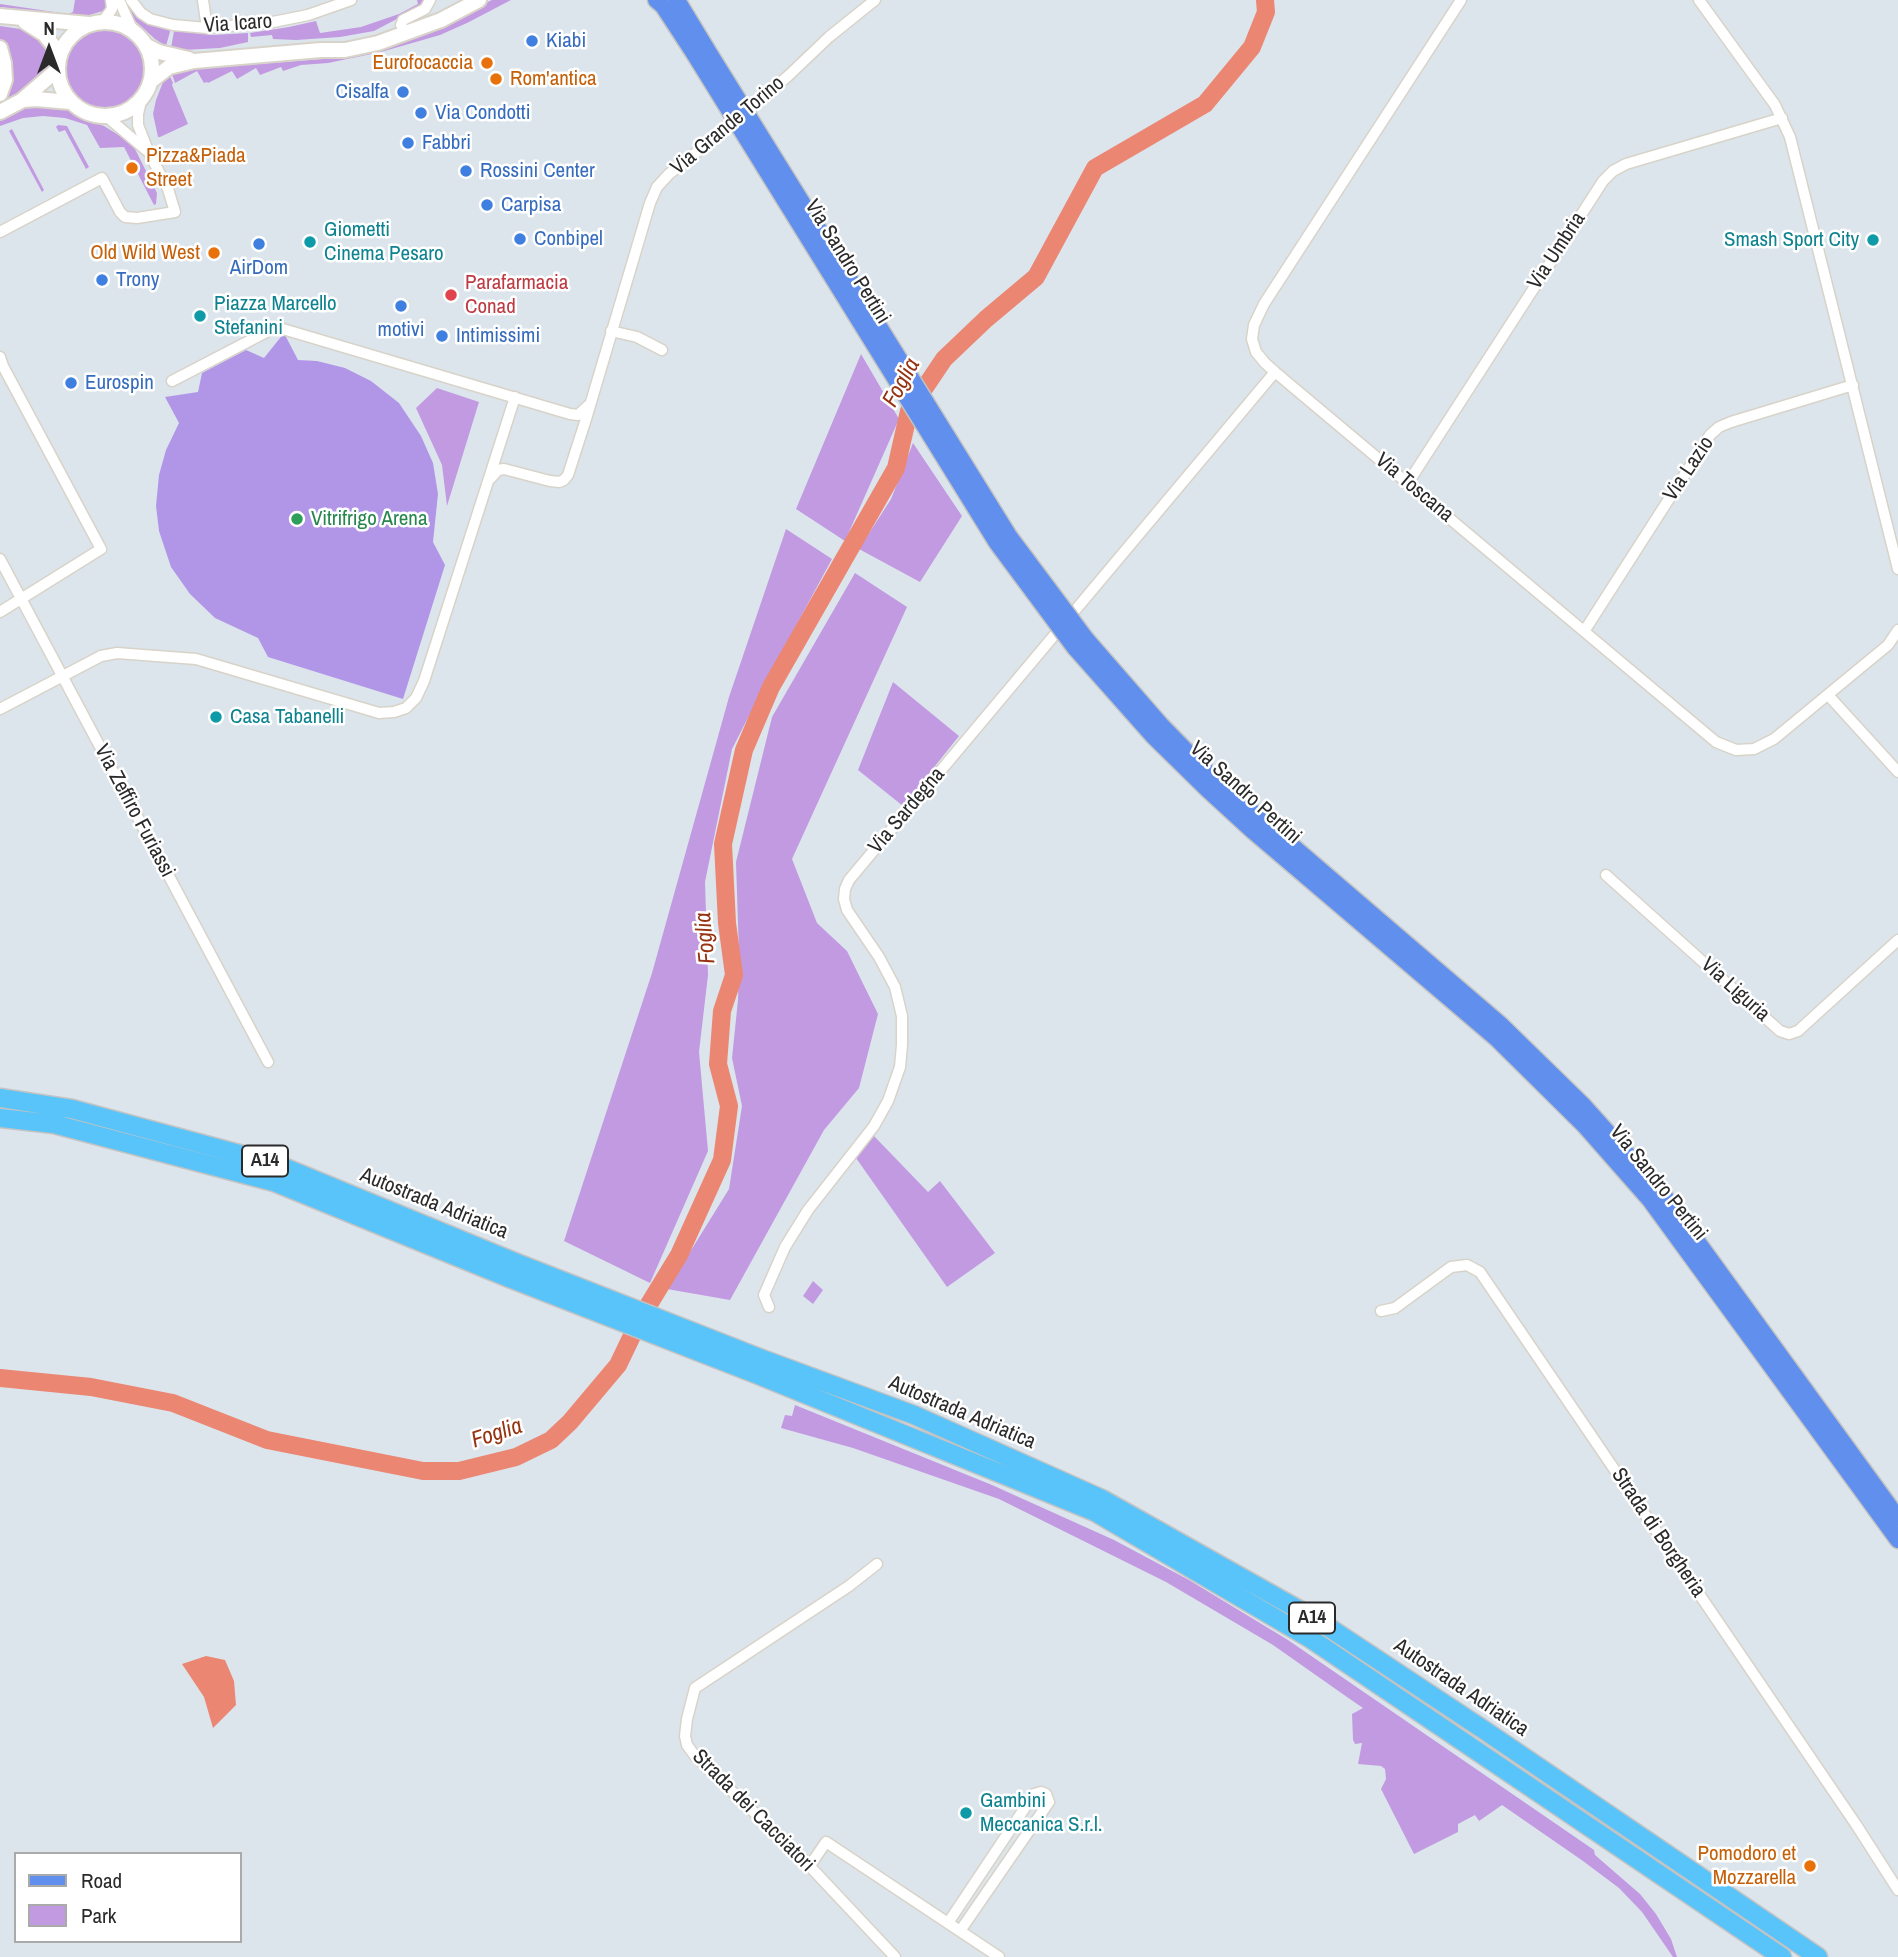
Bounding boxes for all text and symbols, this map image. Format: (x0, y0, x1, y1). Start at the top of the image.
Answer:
street label: Via Icaro (203, 9, 273, 39)
north arrow (14, 14, 84, 84)
text: N (43, 15, 55, 41)
place label: Kiabi (546, 28, 586, 54)
marker: Kiabi (524, 33, 540, 49)
place label: Eurofocaccia (372, 50, 473, 76)
marker: Eurofocaccia (479, 55, 495, 71)
place label: Rom'antica (510, 66, 597, 92)
marker: Rom'antica (488, 71, 504, 87)
street label: Via Grande Torino (666, 71, 790, 181)
place label: Cisalfa (335, 79, 389, 105)
marker: Cisalfa (395, 84, 411, 100)
place label: Via Condotti (435, 100, 530, 126)
marker: Via Condotti (413, 105, 429, 121)
place label: Fabbri (422, 130, 471, 156)
marker: Fabbri (400, 135, 416, 151)
place label: Pizza&Piada Street (146, 143, 246, 193)
place label: Rossini Center (480, 158, 595, 184)
marker: Pizza&Piada Street (124, 160, 140, 176)
marker: Rossini Center (458, 163, 474, 179)
place label: Carpisa (501, 192, 561, 218)
street label: Via Sandro Pertini (799, 195, 895, 329)
marker: Carpisa (479, 197, 495, 213)
street label: Via Umbria (1523, 208, 1591, 294)
place label: Giometti Cinema Pesaro (324, 217, 444, 267)
place label: Conbipel (534, 226, 603, 252)
place label: Smash Sport City (1724, 227, 1859, 253)
marker: Conbipel (512, 231, 528, 247)
marker: Smash Sport City (1865, 232, 1881, 248)
marker: Giometti Cinema Pesaro (302, 234, 318, 250)
marker: AirDom (251, 236, 267, 252)
place label: Old Wild West (90, 240, 200, 266)
marker: Old Wild West (206, 245, 222, 261)
place label: AirDom (230, 255, 288, 281)
place label: Trony (116, 267, 159, 293)
place label: Parafarmacia Conad (465, 270, 568, 320)
marker: Trony (94, 272, 110, 288)
marker: Parafarmacia Conad (443, 287, 459, 303)
place label: Piazza Marcello Stefanini (214, 291, 336, 341)
marker: motivi (393, 298, 409, 314)
marker: Piazza Marcello Stefanini (192, 308, 208, 324)
place label: motivi (378, 317, 424, 343)
place label: Intimissimi (456, 323, 540, 349)
marker: Intimissimi (434, 328, 450, 344)
water label: Foglia (877, 354, 927, 412)
place label: Eurospin (85, 370, 154, 396)
marker: Eurospin (63, 375, 79, 391)
street label: Via Lazio (1658, 432, 1720, 506)
street label: Via Toscana (1370, 448, 1458, 528)
place label: Vitrifrigo Arena (311, 506, 427, 532)
marker: Vitrifrigo Arena (289, 511, 305, 527)
place label: Casa Tabanelli (230, 704, 344, 730)
marker: Casa Tabanelli (208, 709, 224, 725)
street label: Via Sandro Pertini (1184, 736, 1306, 850)
street label: Via Zeffiro Furiassi (88, 740, 180, 882)
street label: Via Sardegna (864, 763, 950, 859)
water label: Foglia (690, 911, 722, 965)
street label: Via Liguria (1695, 953, 1775, 1027)
street label: Via Sandro Pertini (1604, 1120, 1712, 1246)
road number: A14 (242, 1146, 288, 1176)
street label: Autostrada Adriatica (356, 1163, 512, 1245)
street label: Autostrada Adriatica (885, 1371, 1039, 1455)
water label: Foglia (468, 1413, 526, 1455)
street label: Strada di Borgheria (1606, 1464, 1710, 1602)
road number: A14 (1289, 1602, 1335, 1634)
street label: Autostrada Adriatica (1389, 1634, 1533, 1742)
street label: Strada dei Cacciatori (687, 1745, 819, 1877)
place label: Gambini Meccanica S.r.l. (980, 1788, 1103, 1838)
marker: Gambini Meccanica S.r.l. (958, 1805, 974, 1821)
place label: Pomodoro et Mozzarella (1697, 1841, 1796, 1891)
legend (14, 1852, 242, 1943)
marker: Pomodoro et Mozzarella (1802, 1858, 1818, 1874)
text: Road (81, 1866, 122, 1895)
text: Park (81, 1901, 116, 1930)

